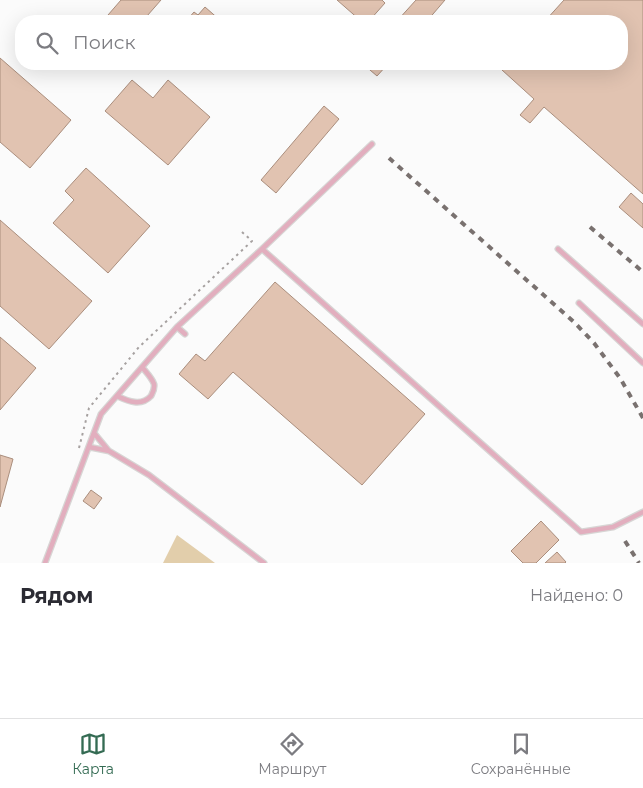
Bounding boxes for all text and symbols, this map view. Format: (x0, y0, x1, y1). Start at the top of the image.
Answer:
search box (15, 15, 628, 70)
icon: search (33, 29, 61, 57)
text: Поиск (73, 31, 136, 54)
text: Рядом (20, 583, 93, 608)
text: Найдено: 0 (530, 586, 623, 605)
tab: Карта (72, 730, 114, 778)
tab: Маршрут (258, 730, 326, 778)
tab: Сохранённые (471, 730, 571, 778)

